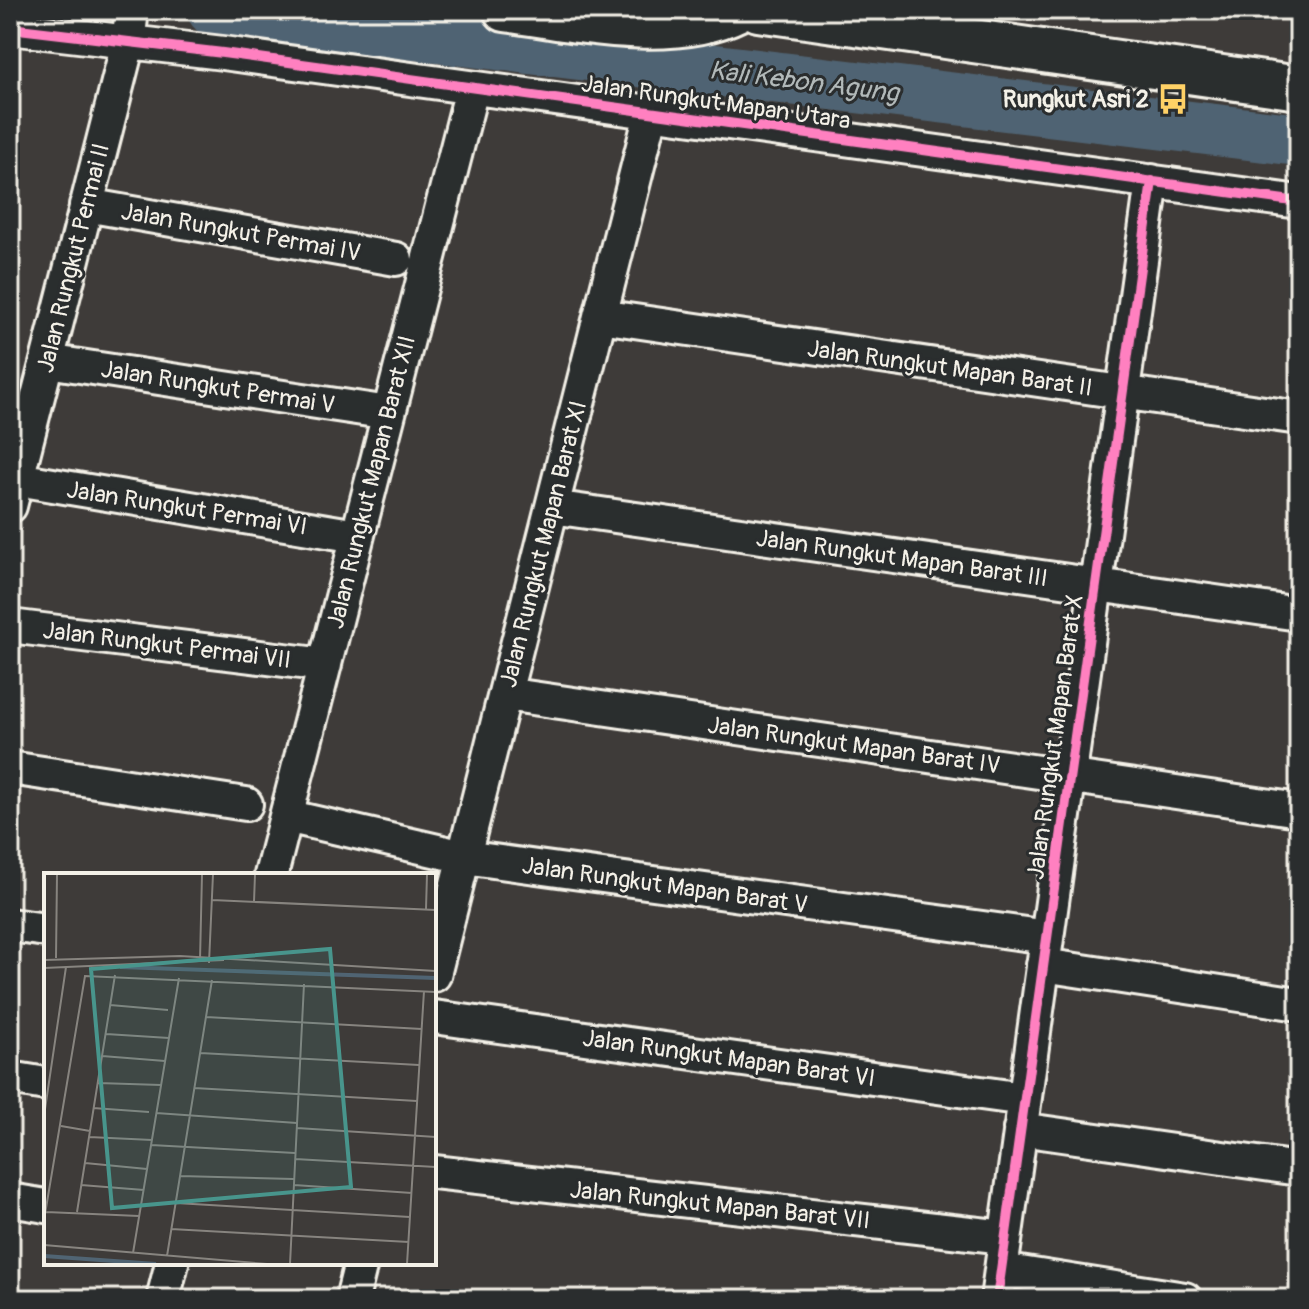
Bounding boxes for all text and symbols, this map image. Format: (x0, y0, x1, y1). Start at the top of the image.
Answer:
water label: Kali Kebon Agung (707, 55, 902, 110)
street label: Jalan Rungkut Mapan Utara (579, 69, 852, 136)
bus stop icon: Rungkut Asri 2 (1156, 82, 1190, 116)
place label: Rungkut Asri 2 (1003, 85, 1149, 114)
street label: Jalan Rungkut Permai II (31, 140, 116, 376)
street label: Jalan Rungkut Permai IV (119, 197, 363, 268)
street label: Jalan Rungkut Mapan Barat XII (321, 333, 422, 632)
street label: Jalan Rungkut Mapan Barat II (806, 334, 1094, 403)
street label: Jalan Rungkut Permai V (99, 355, 337, 420)
street label: Jalan Rungkut Mapan Barat XI (494, 398, 593, 690)
street label: Jalan Rungkut Permai VI (65, 475, 309, 542)
street label: Jalan Rungkut Mapan Barat III (754, 524, 1050, 593)
street label: Jalan Rungkut Mapan Barat X (1021, 593, 1090, 881)
street label: Jalan Rungkut Permai VII (41, 616, 293, 675)
street label: Jalan Rungkut Mapan Barat IV (706, 711, 1002, 780)
street label: Jalan Rungkut Mapan Barat V (520, 851, 810, 920)
inset map (44, 873, 436, 1265)
street label: Jalan Rungkut Mapan Barat VI (581, 1024, 877, 1093)
street label: Jalan Rungkut Mapan Barat VII (568, 1175, 872, 1236)

